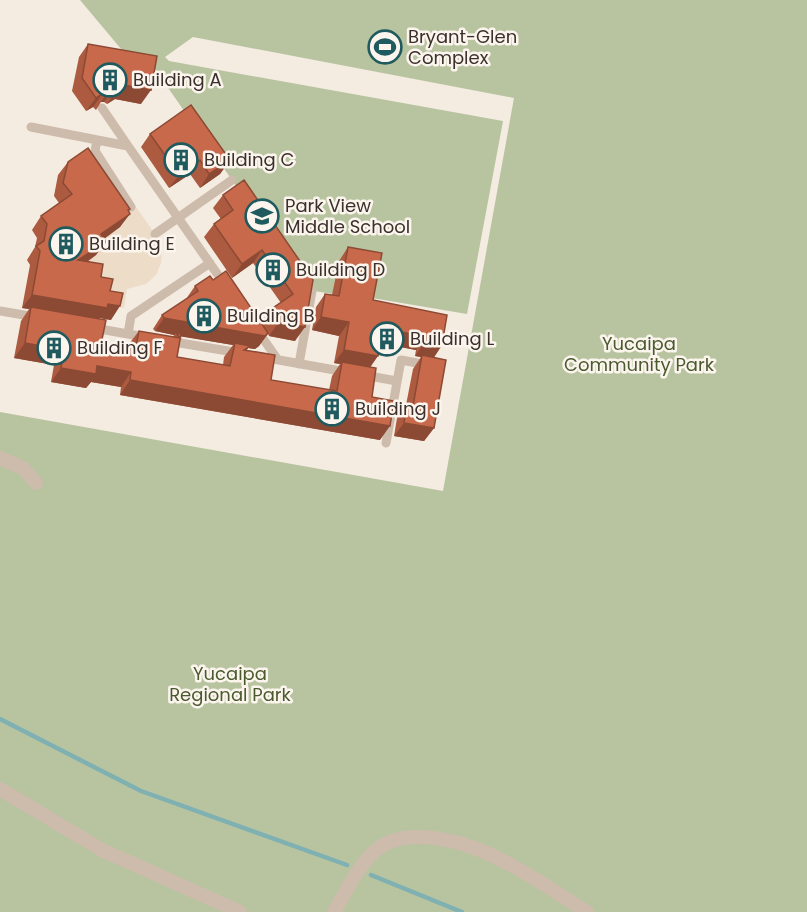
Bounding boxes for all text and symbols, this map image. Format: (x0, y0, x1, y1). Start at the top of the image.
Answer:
place label: Bryant-Glen Complex (408, 24, 517, 70)
sports icon: Bryant-Glen Complex (367, 29, 403, 65)
building icon: Building A (92, 62, 128, 98)
place label: Building A (133, 67, 222, 92)
building icon: Building C (163, 142, 199, 178)
place label: Building C (204, 147, 294, 172)
place label: Park View Middle School (285, 193, 410, 239)
school or university icon: Park View Middle School (244, 198, 280, 234)
building icon: Building E (48, 226, 84, 262)
place label: Building E (89, 231, 175, 256)
building icon: Building D (255, 252, 291, 288)
place label: Building D (296, 257, 385, 282)
building icon: Building B (186, 298, 222, 334)
place label: Building B (227, 303, 315, 328)
building icon: Building L (369, 321, 405, 357)
place label: Building L (410, 326, 494, 351)
building icon: Building F (36, 330, 72, 366)
park label: Yucaipa Community Park (564, 331, 715, 377)
place label: Building F (77, 335, 163, 360)
building icon: Building J (314, 391, 350, 427)
place label: Building J (355, 396, 441, 421)
park label: Yucaipa Regional Park (169, 661, 292, 707)

